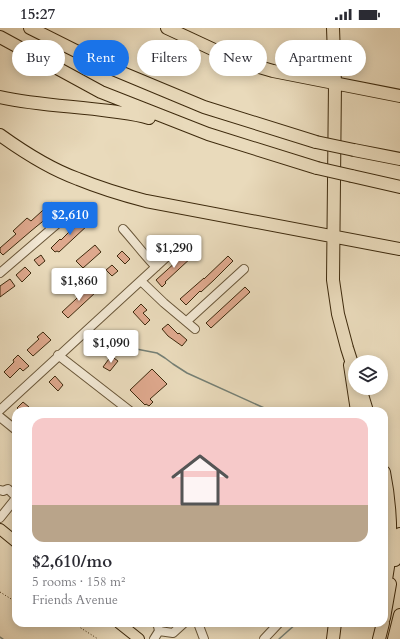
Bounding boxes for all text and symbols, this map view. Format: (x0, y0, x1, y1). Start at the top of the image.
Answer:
text: 15:27 (20, 4, 55, 24)
chip: Buy (12, 40, 65, 76)
chip: Rent (73, 40, 129, 76)
chip: Filters (137, 40, 201, 76)
chip: New (209, 40, 267, 76)
chip: Apartment (275, 40, 366, 76)
pin: $2,610 (37, 202, 103, 236)
text: $2,610 (51, 206, 89, 224)
pin: $1,290 (141, 235, 207, 269)
text: $1,290 (155, 239, 193, 257)
pin: $1,860 (46, 268, 112, 302)
text: $1,860 (60, 272, 98, 290)
pin: $1,090 (78, 330, 144, 364)
text: $1,090 (92, 334, 130, 352)
map controls (348, 355, 388, 395)
button: layers (348, 355, 388, 395)
icon: home (164, 444, 236, 516)
text: $2,610/mo (32, 550, 112, 573)
text: 5 rooms · 158 m² (32, 573, 125, 591)
text: Friends Avenue (32, 591, 118, 609)

